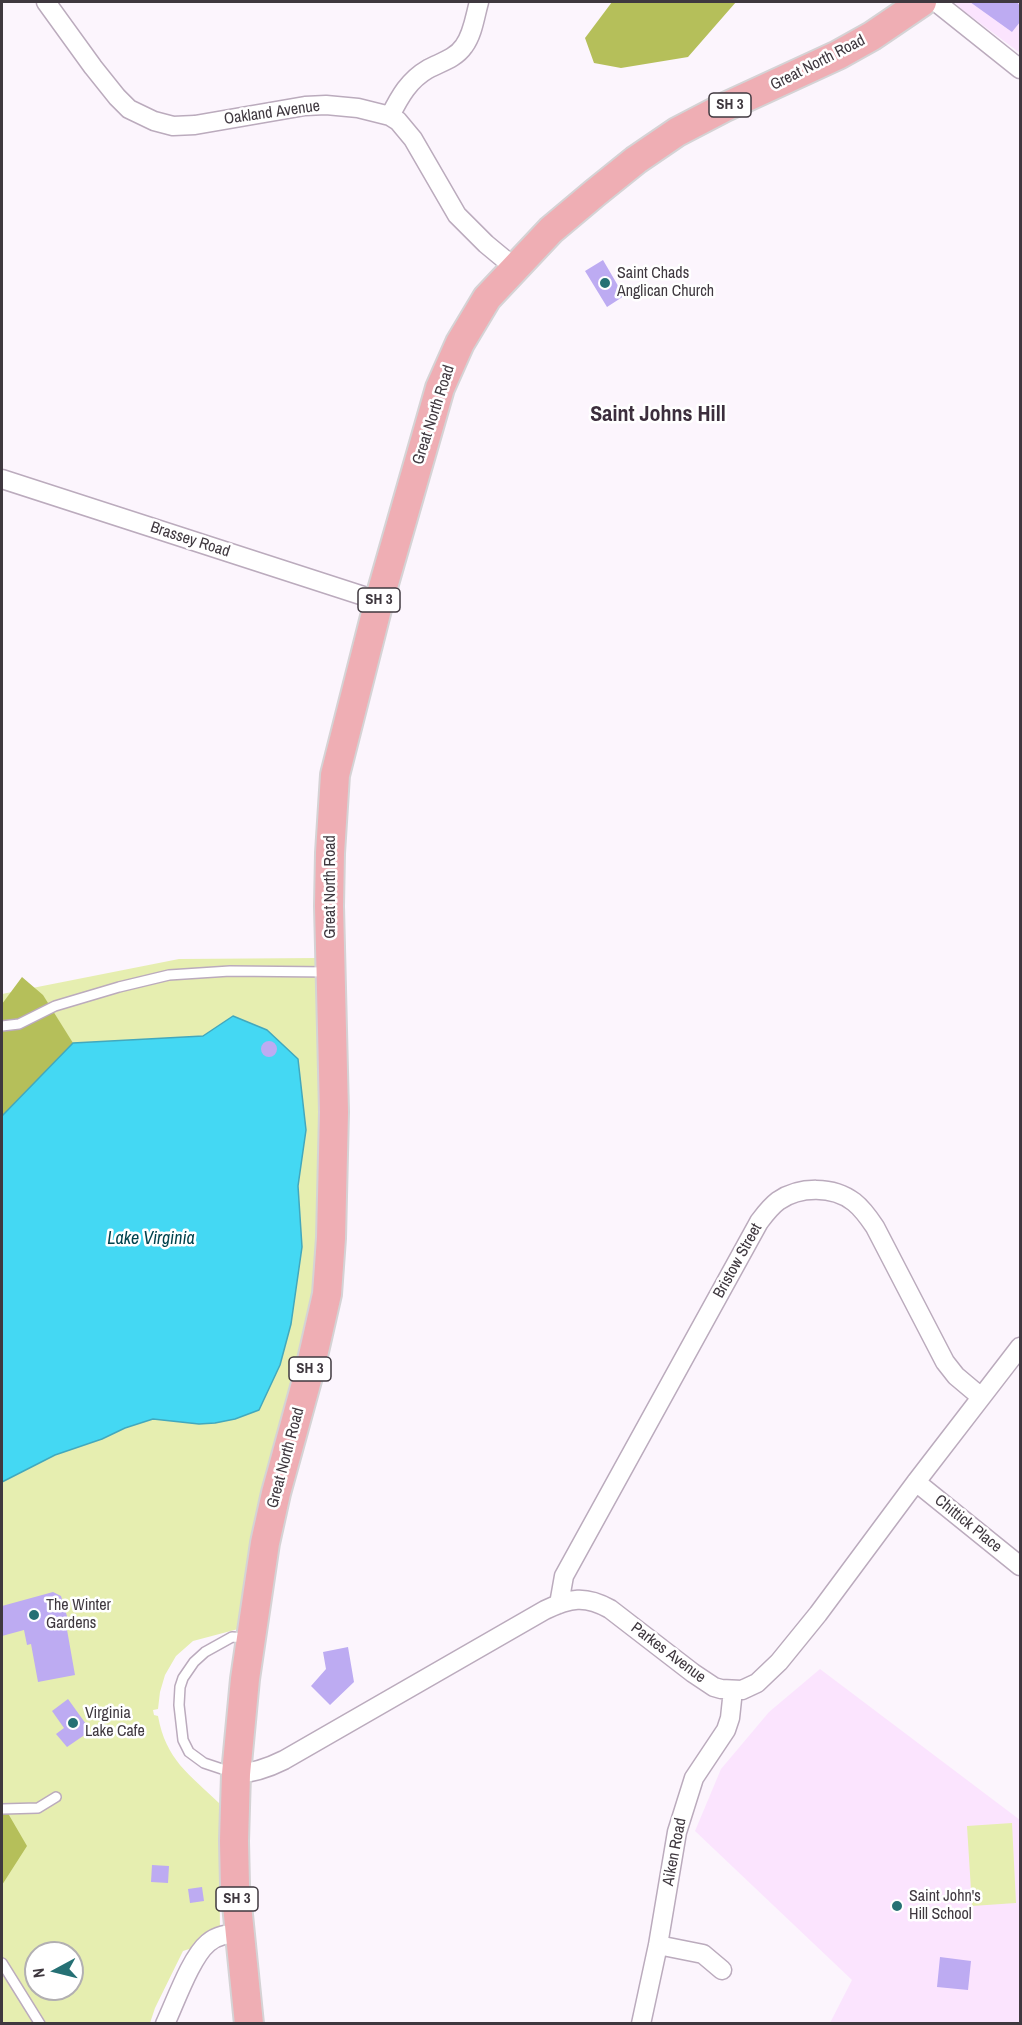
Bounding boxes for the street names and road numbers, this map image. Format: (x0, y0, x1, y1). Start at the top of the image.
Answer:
street label: Great North Road (768, 31, 868, 95)
road number: SH 3 (709, 93, 751, 117)
street label: Oakland Avenue (223, 97, 321, 129)
street label: Great North Road (409, 363, 459, 467)
street label: Brassey Road (148, 518, 232, 562)
road number: SH 3 (358, 588, 400, 612)
street label: Great North Road (321, 835, 341, 939)
street label: Bristow Street (710, 1220, 766, 1302)
road number: SH 3 (289, 1357, 331, 1381)
street label: Great North Road (263, 1406, 309, 1510)
street label: Chittick Place (931, 1491, 1005, 1557)
street label: Parkes Avenue (627, 1619, 709, 1687)
street label: Aiken Road (659, 1817, 691, 1887)
road number: SH 3 (216, 1887, 258, 1911)

